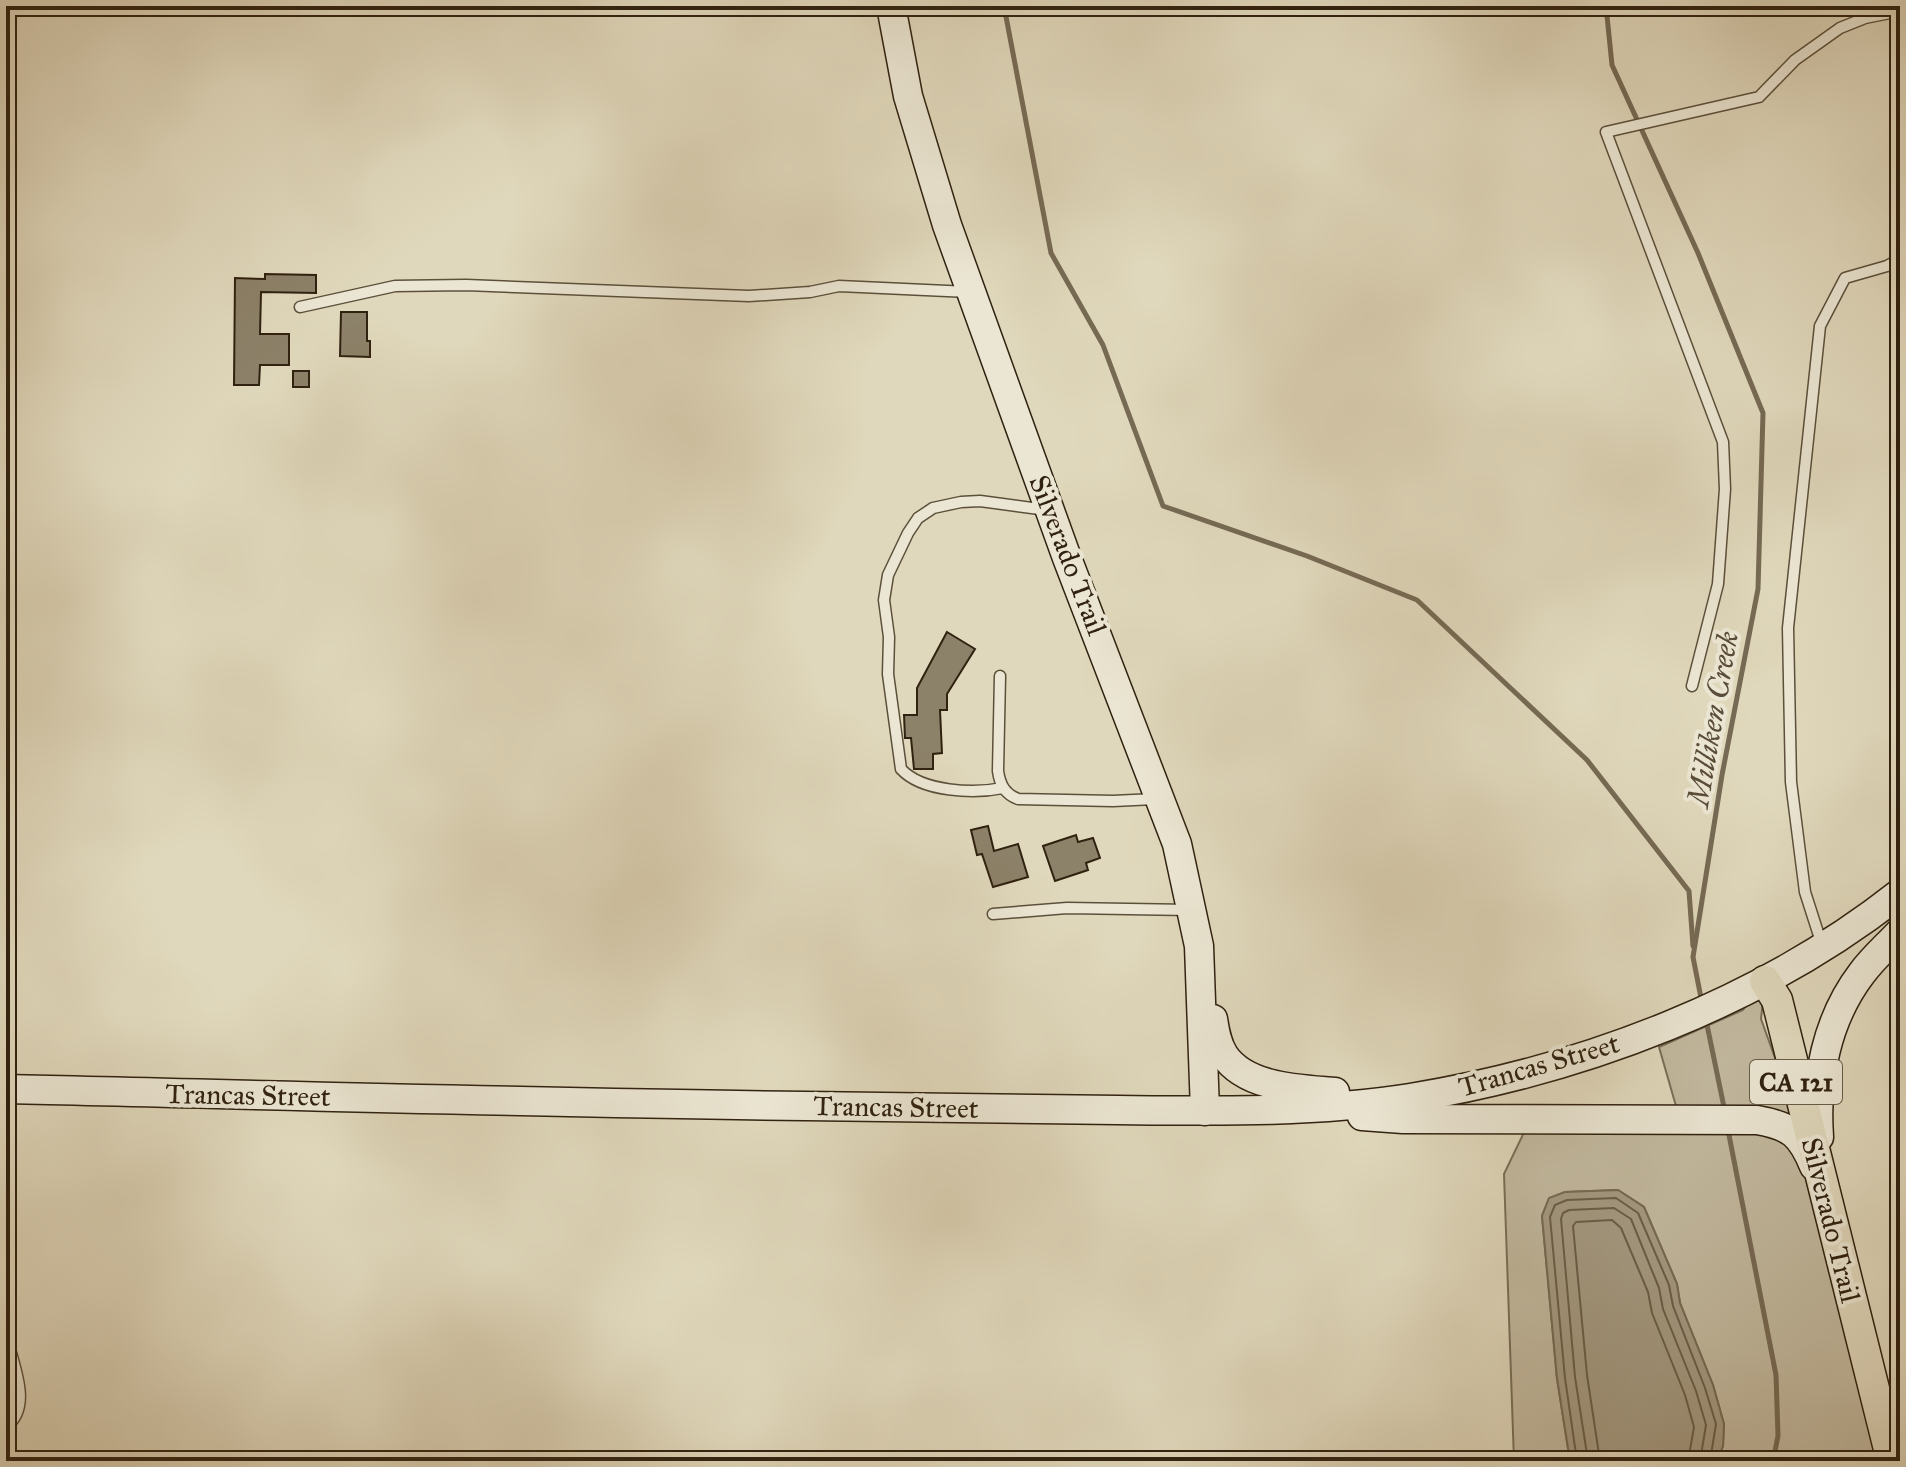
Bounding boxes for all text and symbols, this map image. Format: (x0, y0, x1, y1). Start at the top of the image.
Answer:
street label: Silverado Trail (1021, 470, 1115, 640)
water label: Milliken Creek (1679, 629, 1746, 812)
street label: Trancas Street (1455, 1025, 1623, 1105)
road number: CA 121 (1750, 1060, 1842, 1104)
street label: Trancas Street (165, 1076, 331, 1114)
street label: Trancas Street (813, 1088, 979, 1126)
street label: Silverado Trail (1794, 1134, 1868, 1306)

